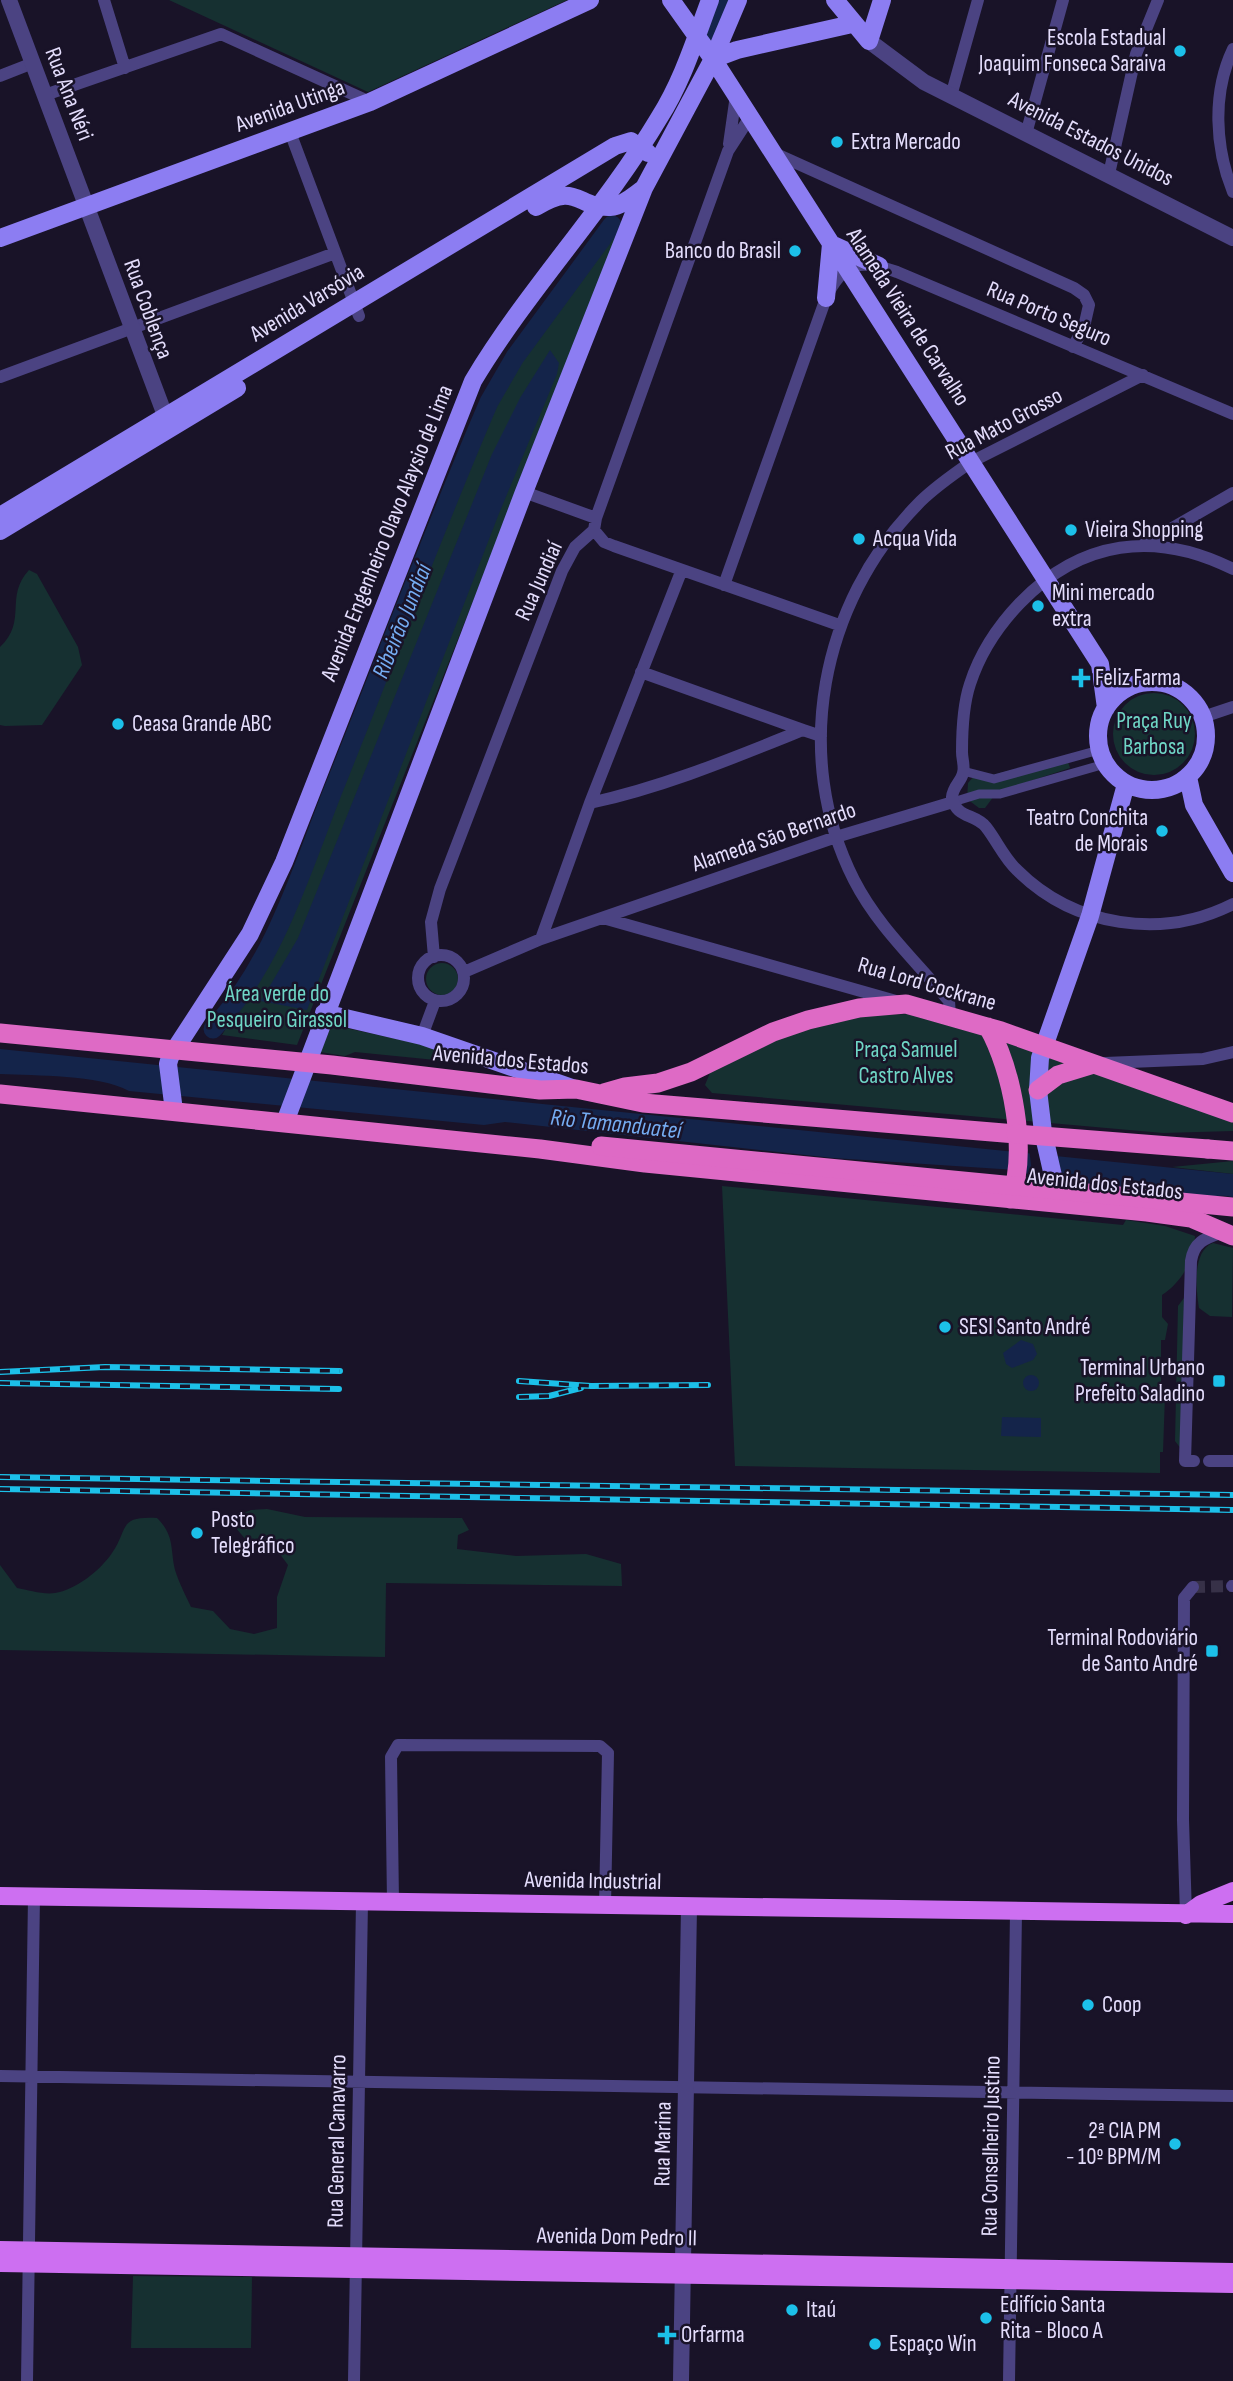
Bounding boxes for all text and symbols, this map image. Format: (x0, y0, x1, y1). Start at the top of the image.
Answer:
place label: Escola Estadual Joaquim Fonseca Saraiva (978, 24, 1166, 78)
marker: Escola Estadual Joaquim Fonseca Saraiva (1172, 43, 1188, 59)
street label: Rua Ana Néri (39, 44, 99, 144)
street label: Avenida Utinga (231, 73, 348, 139)
street label: Avenida Estados Unidos (1003, 85, 1178, 193)
place label: Extra Mercado (851, 128, 961, 156)
marker: Extra Mercado (829, 134, 845, 150)
street label: Alameda Vieira de Carvalho (840, 222, 976, 411)
place label: Banco do Brasil (665, 237, 781, 265)
marker: Banco do Brasil (787, 243, 803, 259)
street label: Rua Coblença (117, 255, 179, 363)
street label: Avenida Varsóvia (244, 258, 369, 349)
street label: Rua Porto Seguro (983, 275, 1115, 353)
street label: Avenida Engenheiro Olavo Alaysio de Lima (314, 381, 459, 686)
street label: Rua Mato Grosso (941, 381, 1067, 467)
place label: Vieira Shopping (1085, 516, 1203, 544)
marker: Vieira Shopping (1063, 522, 1079, 538)
place label: Acqua Vida (872, 525, 957, 553)
marker: Acqua Vida (851, 531, 867, 547)
street label: Rua Jundiaí (509, 536, 569, 625)
water label: Ribeirão Jundiaí (366, 557, 439, 683)
place label: Mini mercado extra (1052, 579, 1155, 633)
marker: Mini mercado extra (1030, 598, 1046, 614)
place label: Feliz Farma (1095, 664, 1181, 692)
marker: Feliz Farma (1073, 670, 1089, 686)
park label: Praça Ruy Barbosa (1116, 707, 1192, 761)
place label: Ceasa Grande ABC (132, 710, 272, 738)
marker: Ceasa Grande ABC (110, 716, 126, 732)
street label: Alameda São Bernardo (687, 796, 860, 878)
place label: Teatro Conchita de Morais (1026, 804, 1148, 858)
marker: Teatro Conchita de Morais (1154, 823, 1170, 839)
street label: Rua Lord Cockrane (855, 951, 999, 1017)
park label: Área verde do Pesqueiro Girassol (207, 980, 347, 1034)
park label: Praça Samuel Castro Alves (855, 1036, 957, 1090)
street label: Avenida dos Estados (431, 1039, 590, 1081)
water label: Rio Tamanduateí (549, 1103, 685, 1146)
street label: Avenida dos Estados (1025, 1162, 1184, 1206)
place label: SESI Santo André (959, 1313, 1090, 1341)
marker: SESI Santo André (937, 1319, 953, 1335)
place label: Terminal Urbano Prefeito Saladino (1075, 1354, 1205, 1408)
marker: Terminal Urbano Prefeito Saladino (1211, 1373, 1227, 1389)
place label: Posto Telegráfico (211, 1506, 295, 1560)
marker: Posto Telegráfico (189, 1525, 205, 1541)
place label: Terminal Rodoviário de Santo André (1047, 1624, 1198, 1678)
marker: Terminal Rodoviário de Santo André (1204, 1643, 1220, 1659)
street label: Avenida Industrial (523, 1866, 662, 1896)
place label: Coop (1102, 1991, 1142, 2019)
marker: Coop (1080, 1997, 1096, 2013)
street label: Rua General Canavarro (321, 2054, 353, 2228)
street label: Rua Conselheiro Justino (975, 2055, 1007, 2237)
street label: Rua Marina (648, 2101, 678, 2187)
place label: 2ª CIA PM - 10º BPM/M (1066, 2117, 1161, 2171)
marker: 2ª CIA PM - 10º BPM/M (1167, 2136, 1183, 2152)
street label: Avenida Dom Pedro II (536, 2222, 697, 2252)
place label: Edifício Santa Rita - Bloco A (1000, 2291, 1105, 2345)
place label: Itaú (806, 2296, 836, 2324)
marker: Itaú (784, 2302, 800, 2318)
marker: Edifício Santa Rita - Bloco A (978, 2310, 994, 2326)
place label: Orfarma (681, 2321, 745, 2349)
marker: Orfarma (659, 2327, 675, 2343)
place label: Espaço Win (889, 2330, 977, 2358)
marker: Espaço Win (867, 2336, 883, 2352)

